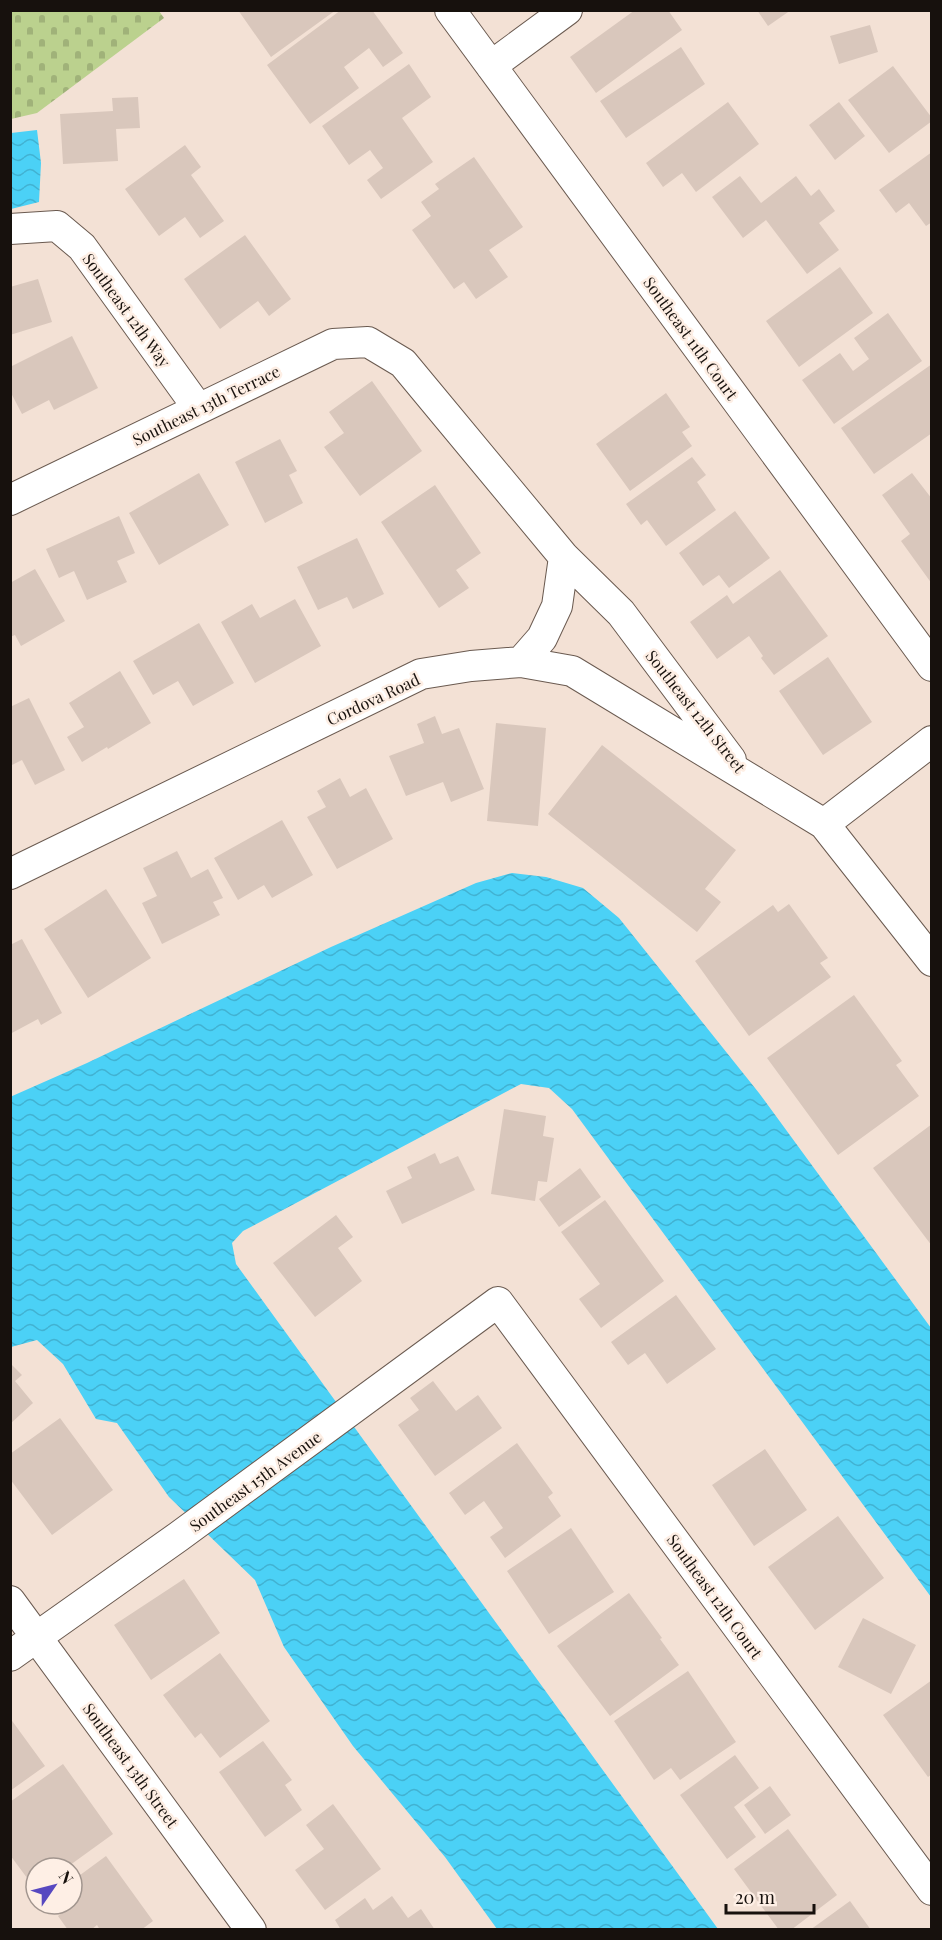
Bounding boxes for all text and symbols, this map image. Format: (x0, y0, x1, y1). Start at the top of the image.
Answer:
street label: Southeast 12th Way (79, 249, 175, 371)
street label: Southeast 11th Court (639, 272, 743, 404)
street label: Southeast 13th Terrace (129, 360, 283, 450)
street label: Southeast 12th Street (642, 645, 751, 777)
street label: Cordova Road (323, 668, 423, 730)
street label: Southeast 15th Avenue (185, 1426, 325, 1536)
street label: Southeast 12th Court (663, 1530, 767, 1663)
street label: Southeast 13th Street (79, 1698, 184, 1832)
north arrow (24, 1856, 84, 1916)
text: N (55, 1866, 79, 1888)
scale bar (726, 1877, 814, 1915)
text: 20 m (735, 1885, 775, 1909)

